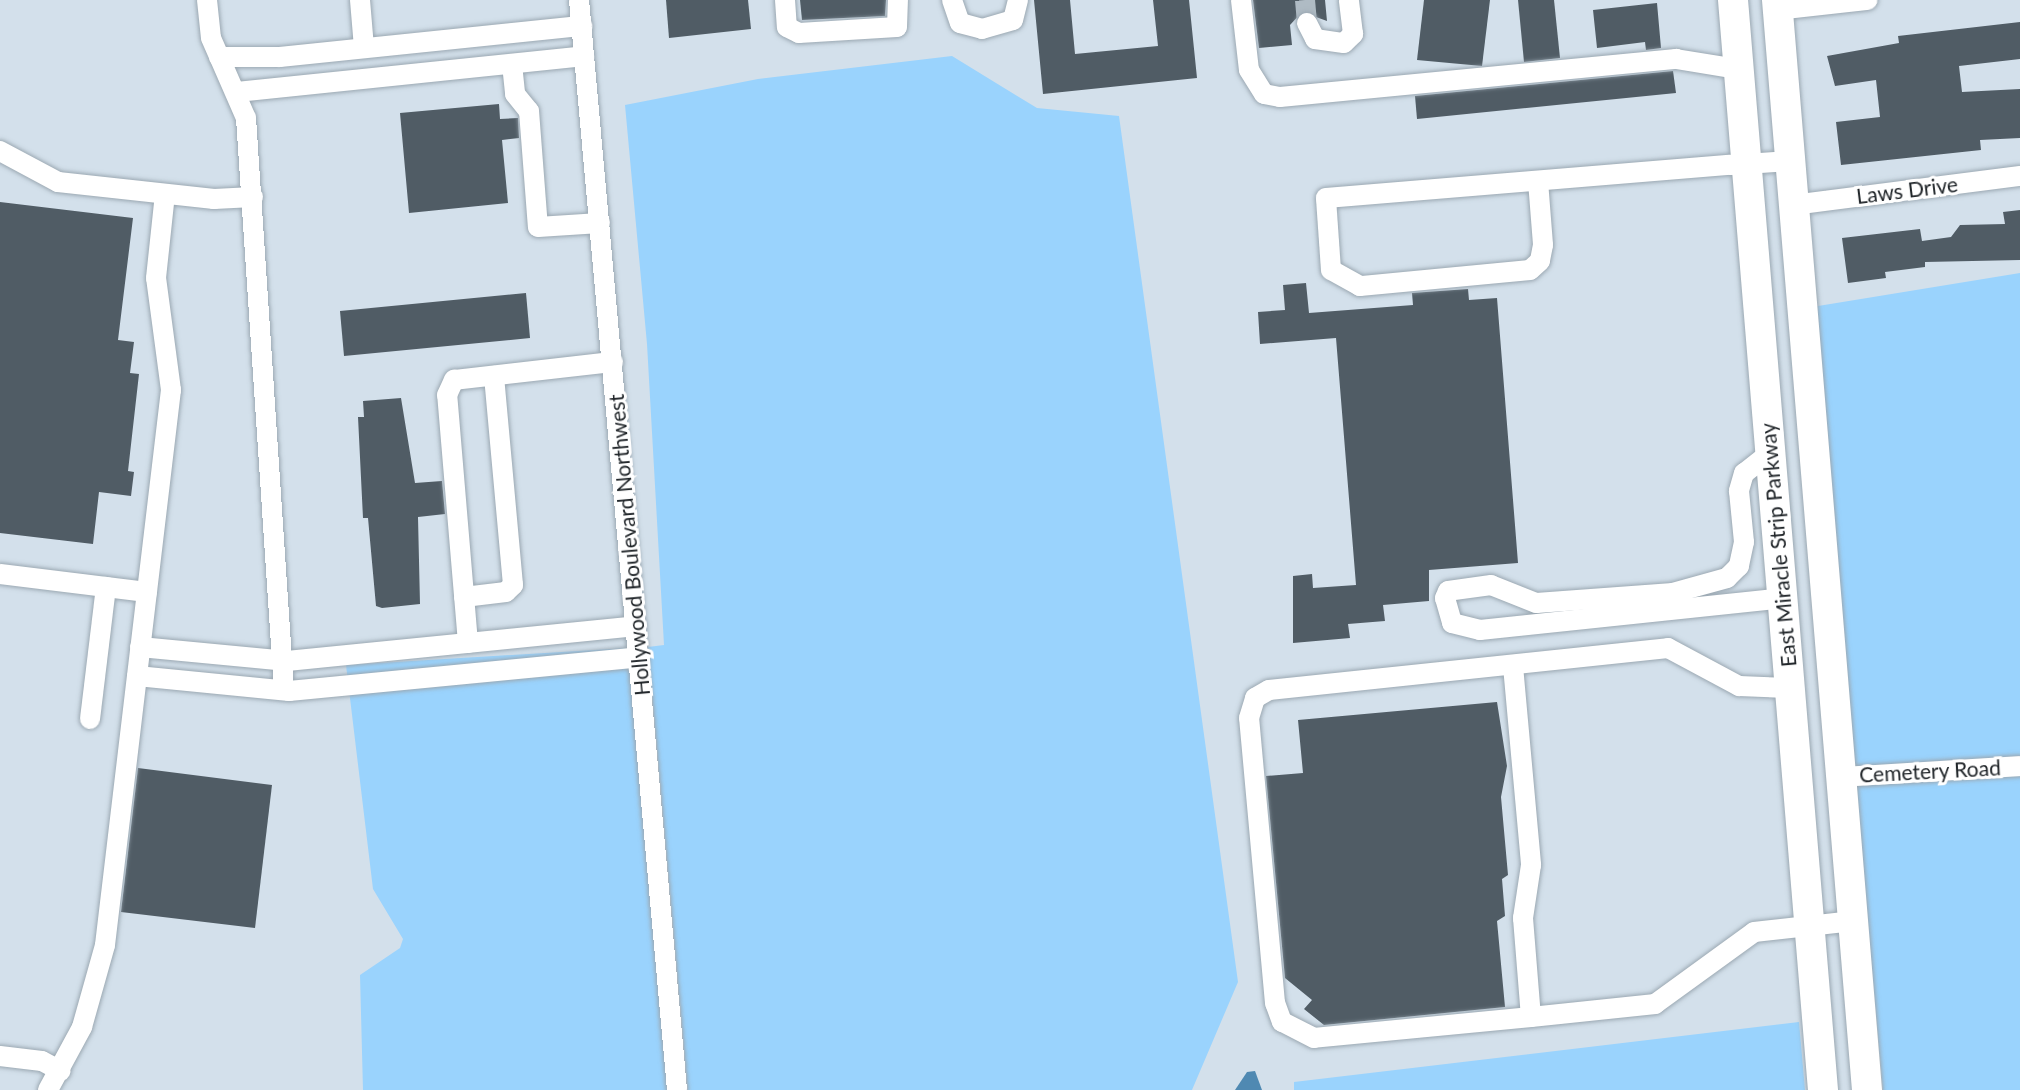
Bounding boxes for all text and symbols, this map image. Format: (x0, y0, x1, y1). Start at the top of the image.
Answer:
street label: Laws Drive (1855, 171, 1959, 209)
street label: Hollywood Boulevard Northwest (603, 393, 655, 697)
street label: East Miracle Strip Parkway (1755, 422, 1801, 668)
street label: Cemetery Road (1858, 755, 2002, 787)

